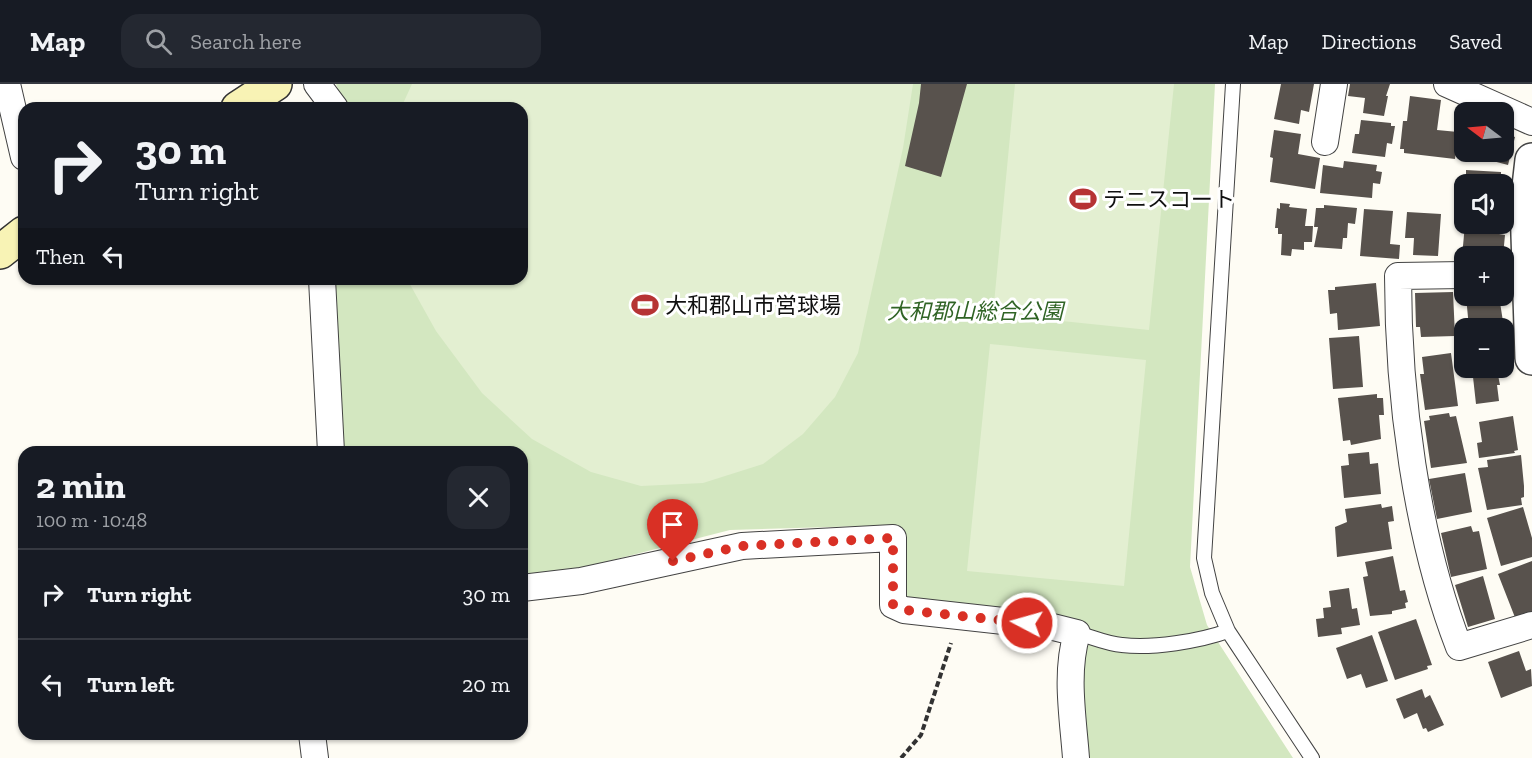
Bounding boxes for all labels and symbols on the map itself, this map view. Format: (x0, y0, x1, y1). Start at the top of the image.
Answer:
north arrow (1454, 102, 1514, 162)
sports icon: テニスコート (1068, 184, 1098, 214)
place label: テニスコート (1103, 186, 1235, 213)
sports icon: 大和郡山市営球場 (630, 290, 660, 320)
place label: 大和郡山市営球場 (665, 292, 841, 319)
park label: 大和郡山総合公園 (887, 298, 1066, 325)
pin (647, 499, 698, 561)
position arrow (995, 591, 1059, 655)

